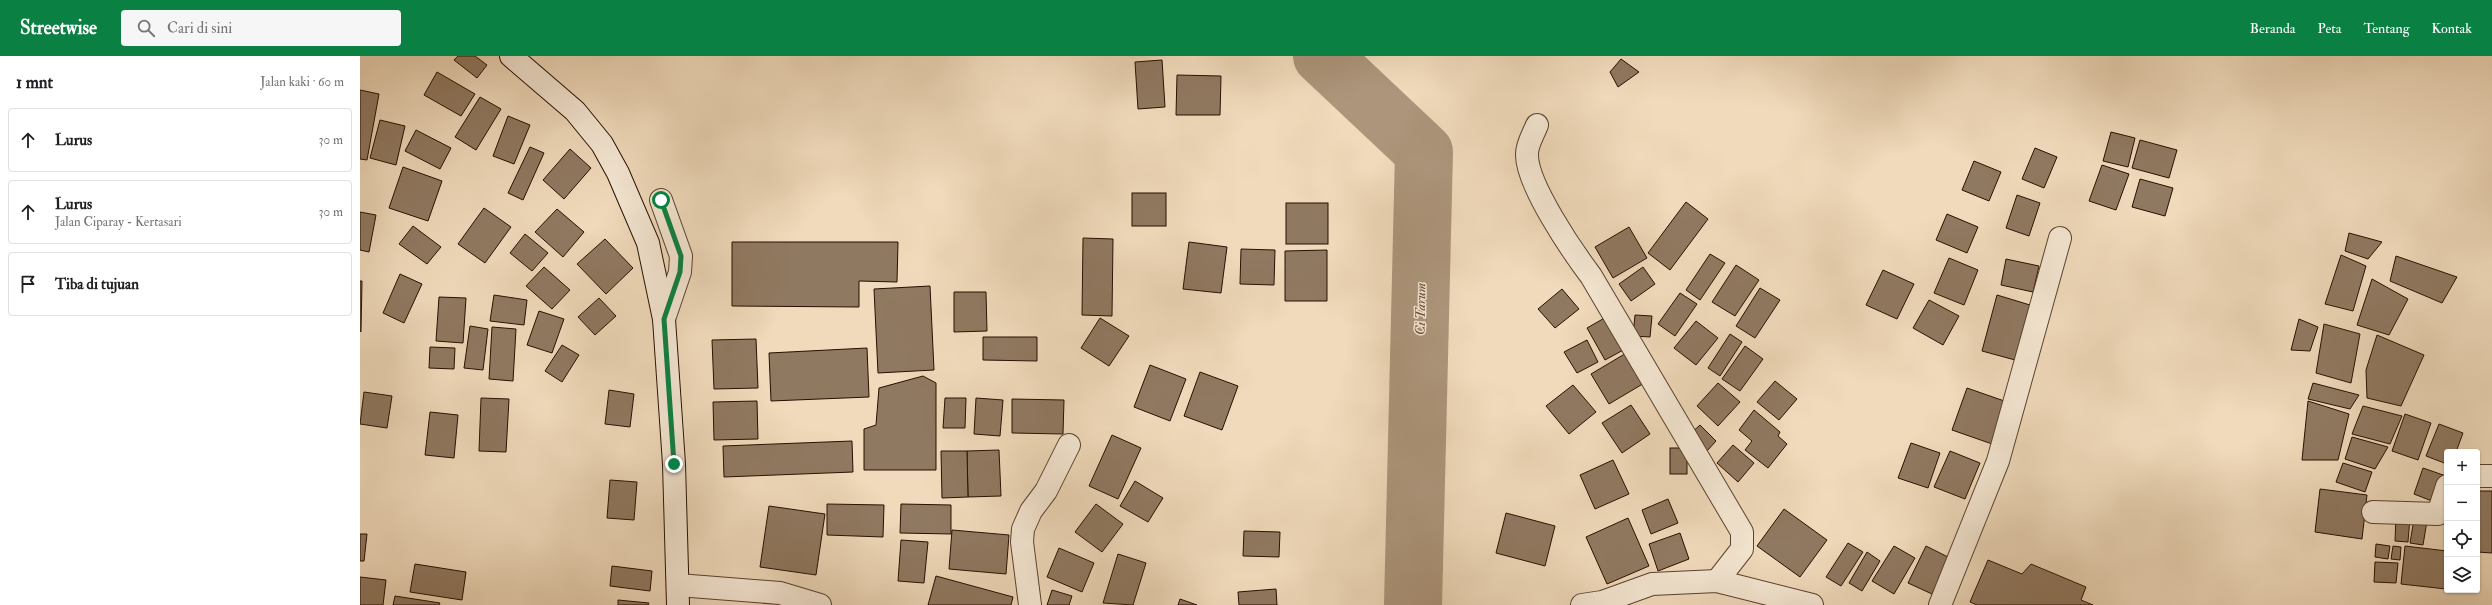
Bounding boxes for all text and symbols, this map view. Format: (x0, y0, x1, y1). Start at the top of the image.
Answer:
search box (121, 10, 401, 46)
text: Streetwise (20, 16, 97, 40)
icon: search (135, 17, 157, 39)
text: Cari di sini (167, 19, 232, 38)
text: Beranda (2250, 20, 2296, 37)
text: Peta (2318, 20, 2342, 37)
text: Tentang (2364, 20, 2410, 37)
text: Kontak (2432, 20, 2472, 37)
text: 1 mnt (16, 72, 53, 93)
text: Jalan kaki · 60 m (260, 74, 344, 90)
icon: ahead (17, 129, 39, 151)
text: Lurus (55, 131, 92, 150)
text: 30 m (319, 132, 343, 148)
route start (652, 191, 670, 209)
text: Lurus (55, 195, 92, 214)
icon: ahead (17, 201, 39, 223)
text: 30 m (319, 204, 343, 220)
text: Jalan Ciparay - Kertasari (55, 214, 182, 230)
icon: arrive (17, 273, 39, 295)
text: Tiba di tujuan (55, 275, 139, 294)
water label: Ci Tarum (1412, 283, 1429, 335)
map controls (2444, 449, 2480, 593)
button: + (2444, 449, 2480, 485)
route end (665, 455, 683, 473)
button: − (2444, 485, 2480, 521)
button: locate (2444, 521, 2480, 557)
button: layers (2444, 557, 2480, 593)

